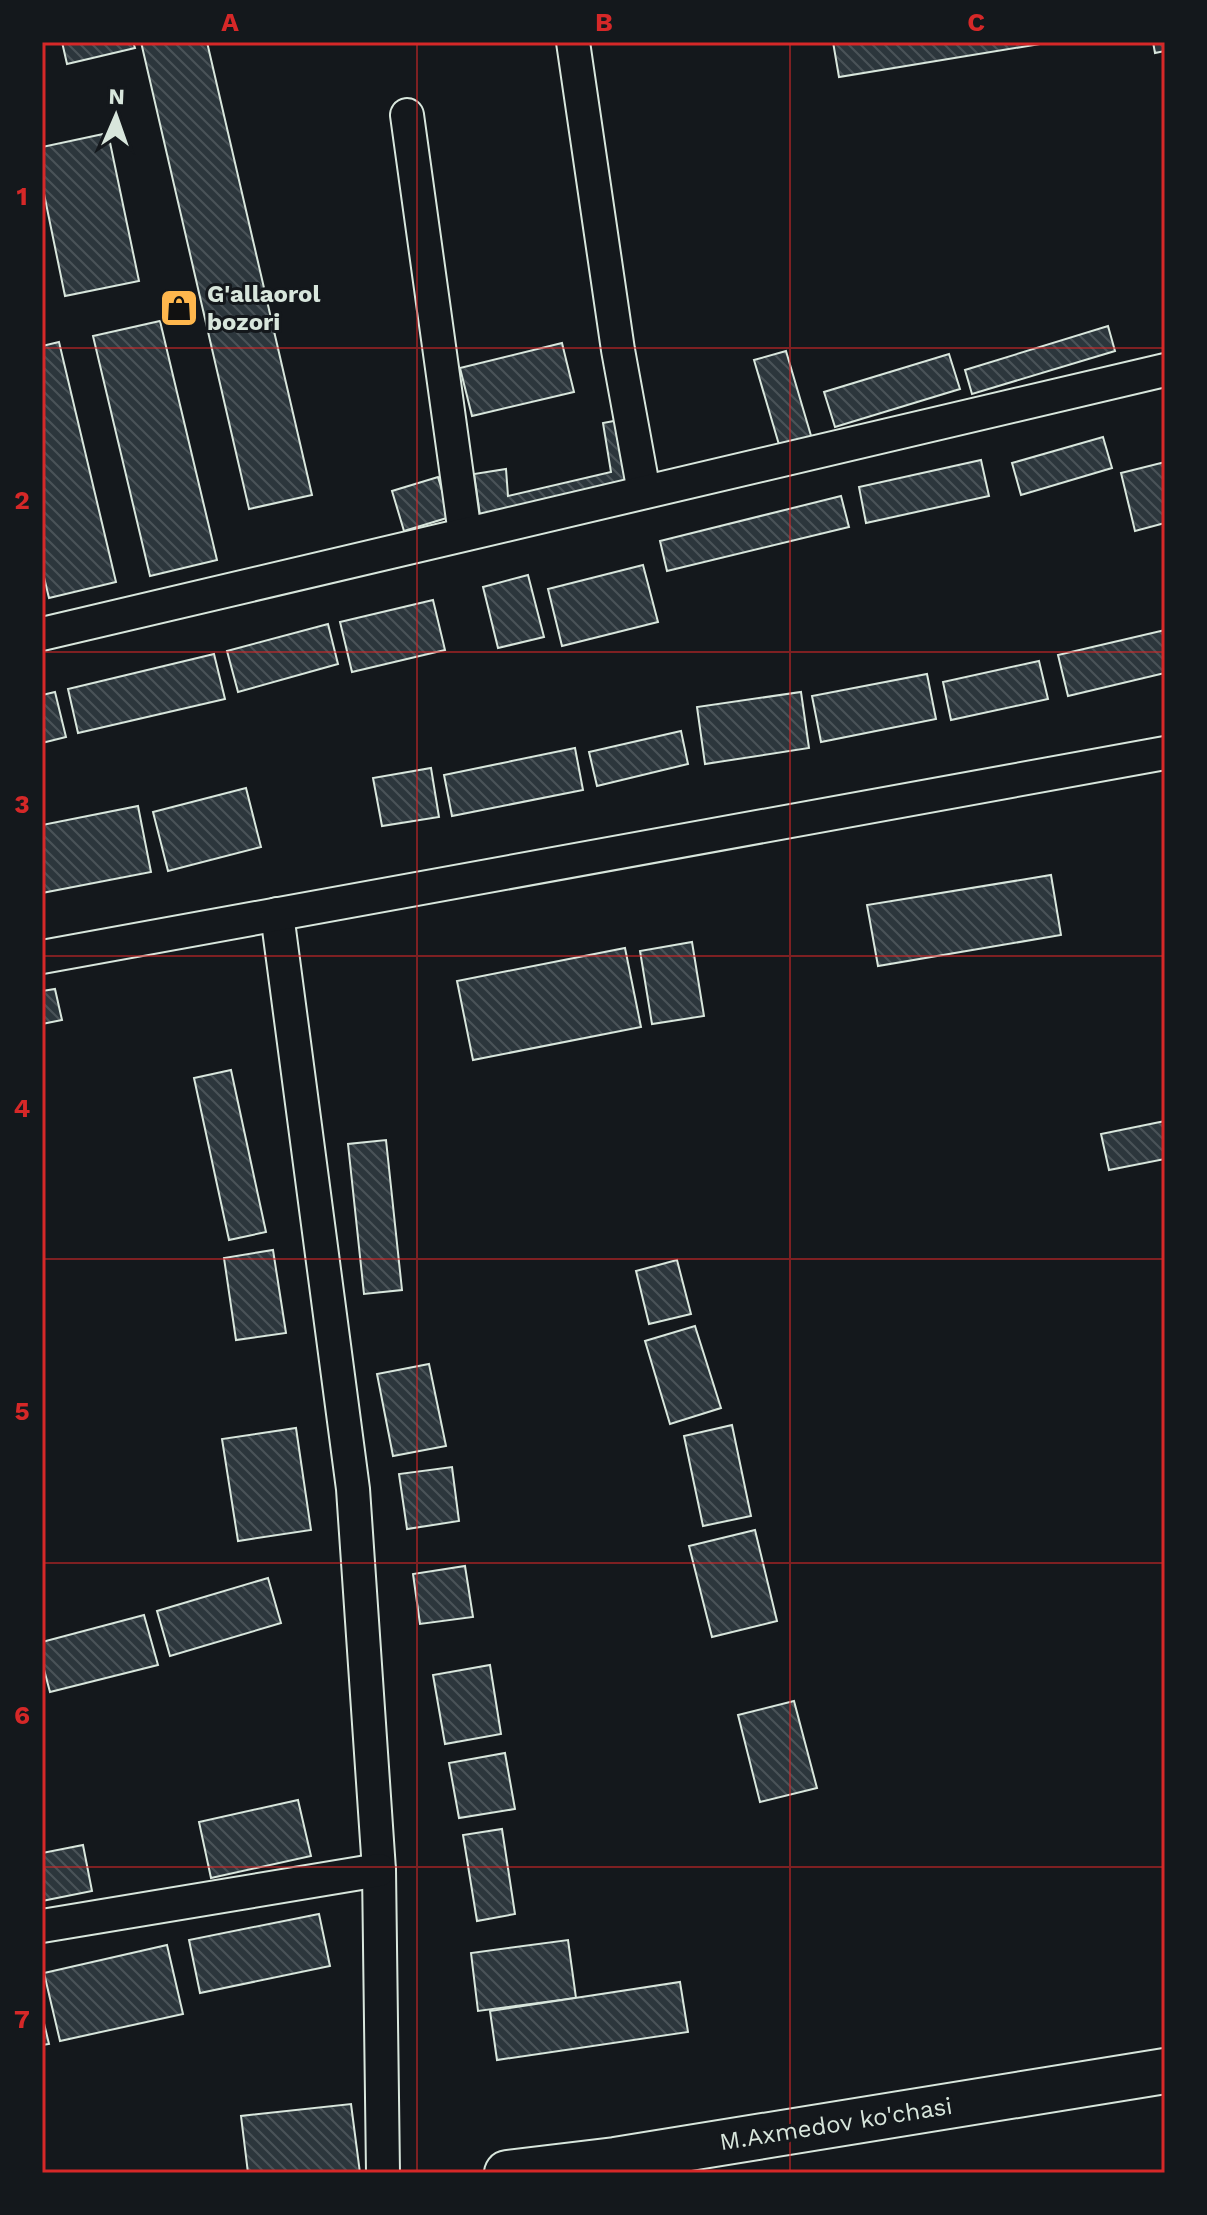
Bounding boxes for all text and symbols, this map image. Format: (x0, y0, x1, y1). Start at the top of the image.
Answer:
text: A (221, 7, 239, 37)
text: B (595, 7, 613, 37)
text: C (967, 7, 985, 37)
north arrow (76, 76, 156, 156)
text: N (108, 84, 125, 109)
text: 1 (16, 181, 28, 211)
place label: G'allaorol bozori (207, 280, 320, 336)
shop icon: G'allaorol bozori (158, 287, 200, 329)
text: 2 (14, 485, 30, 515)
text: 3 (14, 789, 30, 819)
text: 4 (14, 1093, 31, 1123)
text: 5 (14, 1396, 30, 1426)
text: 6 (14, 1700, 30, 1730)
text: 7 (14, 2004, 30, 2034)
street label: M.Axmedov ko'chasi (718, 2092, 954, 2156)

